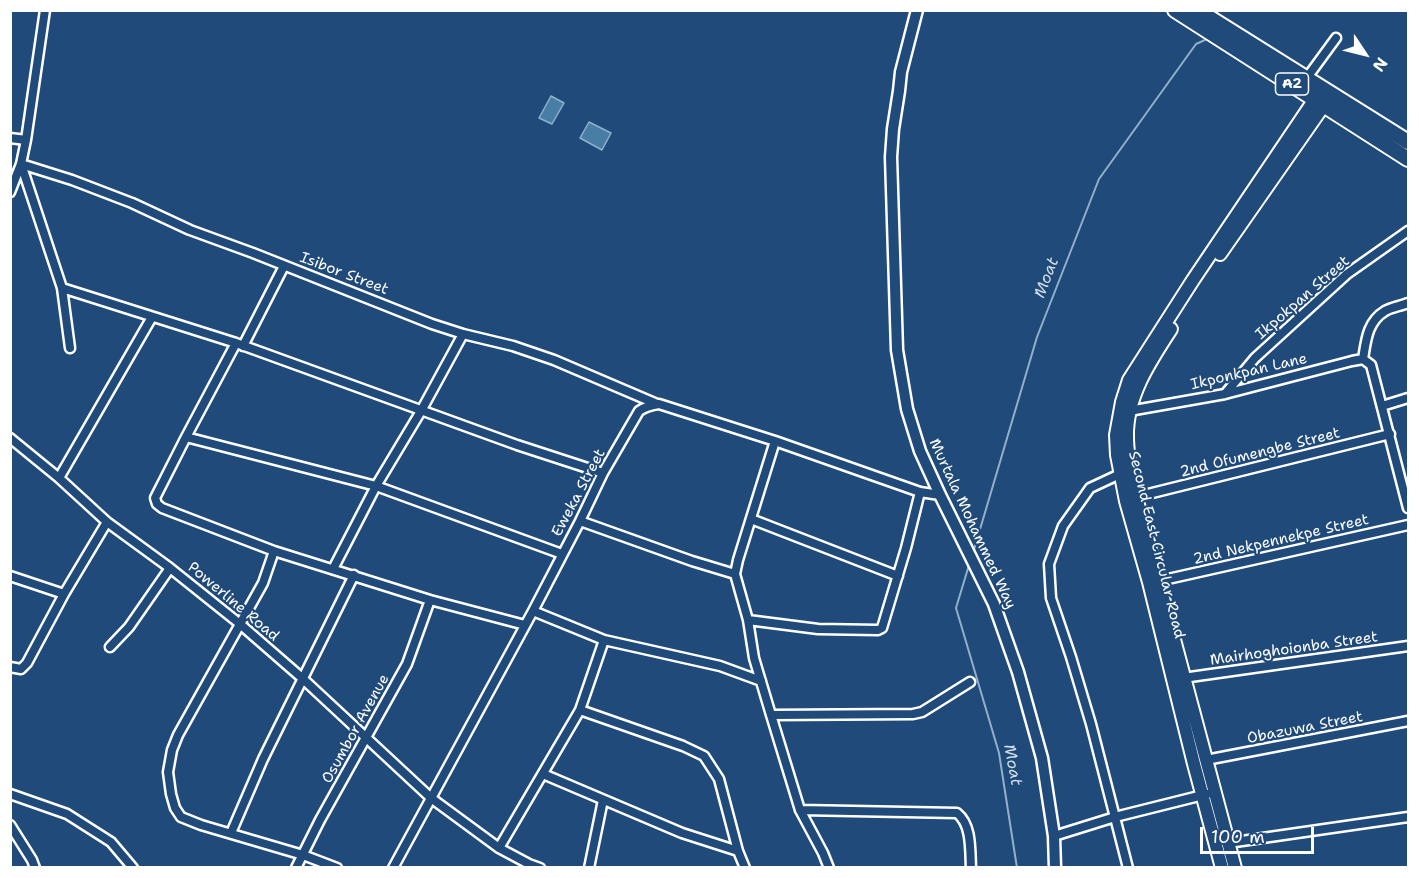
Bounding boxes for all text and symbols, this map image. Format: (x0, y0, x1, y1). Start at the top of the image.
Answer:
north arrow (1335, 24, 1395, 84)
text: N (1368, 53, 1392, 76)
road number: A2 (1276, 73, 1308, 95)
street label: Isibor Street (297, 249, 391, 299)
street label: Ikpokpan Street (1252, 252, 1354, 344)
water label: Moat (1031, 255, 1063, 301)
street label: Ikponkpan Lane (1189, 350, 1309, 394)
street label: 2nd Ofumengbe Street (1178, 424, 1342, 482)
street label: Murtala Mohammed Way (925, 436, 1019, 612)
street label: Eweka Street (548, 446, 610, 540)
street label: Second East Circular Road (1124, 449, 1188, 641)
street label: 2nd Nekpennekpe Street (1191, 511, 1371, 569)
street label: Powerline Road (184, 559, 282, 645)
street label: Mairhoghoionba Street (1209, 628, 1379, 670)
street label: Osumbor Avenue (319, 671, 393, 787)
street label: Obazuwa Street (1246, 708, 1364, 748)
water label: Moat (999, 743, 1025, 787)
scale bar (1203, 815, 1317, 853)
text: 100 m (1211, 825, 1265, 849)

